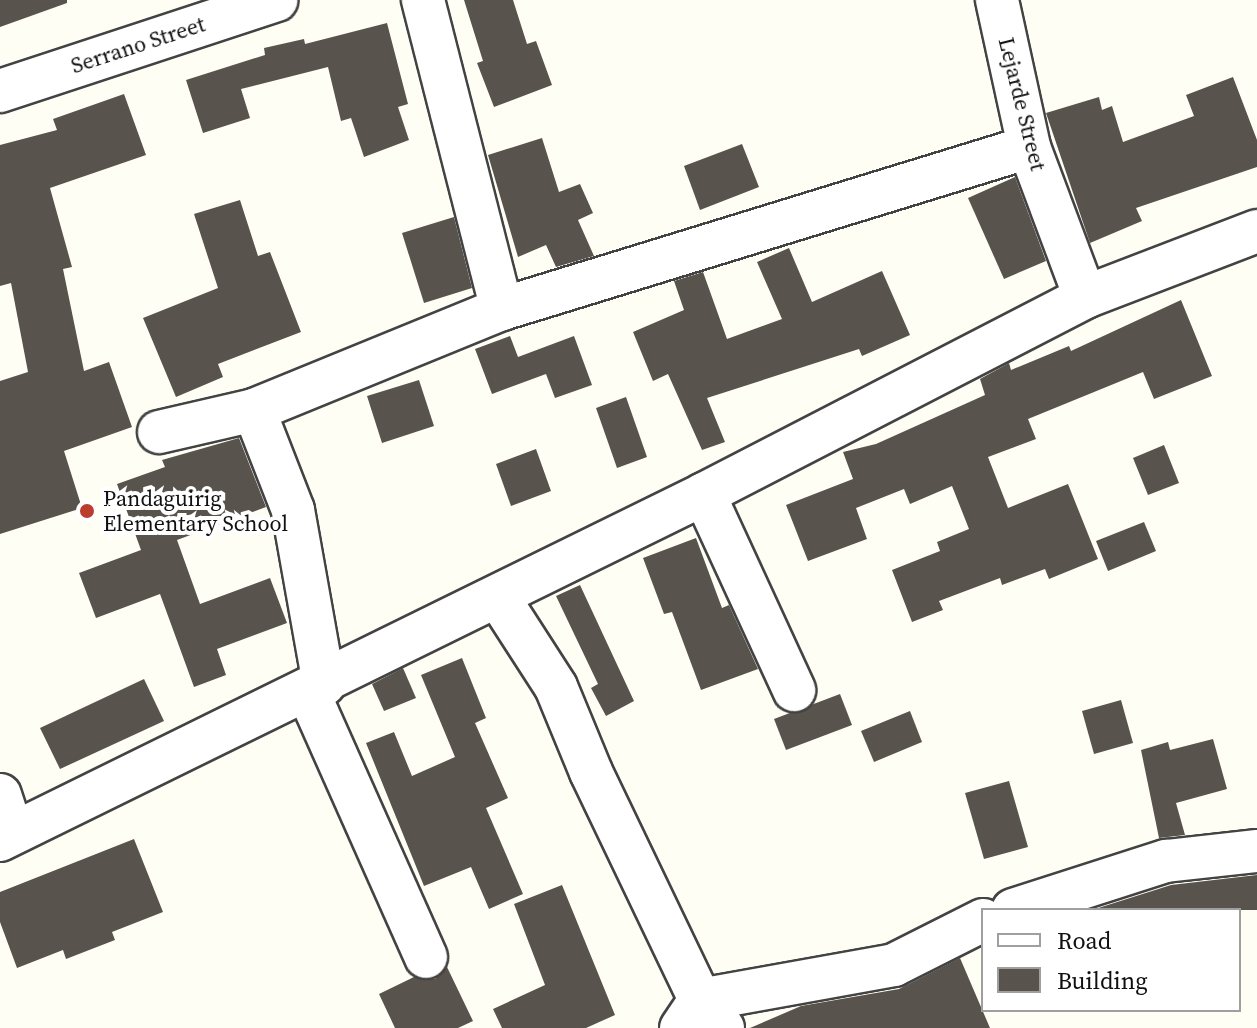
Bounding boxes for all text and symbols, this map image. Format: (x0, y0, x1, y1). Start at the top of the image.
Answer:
street label: Serrano Street (68, 11, 208, 79)
street label: Lejarde Street (993, 35, 1051, 173)
place label: Pandaguirig Elementary School (103, 485, 288, 536)
marker: Pandaguirig Elementary School (78, 502, 96, 520)
legend (981, 908, 1241, 1012)
text: Road (1057, 924, 1111, 957)
text: Building (1057, 964, 1148, 997)

